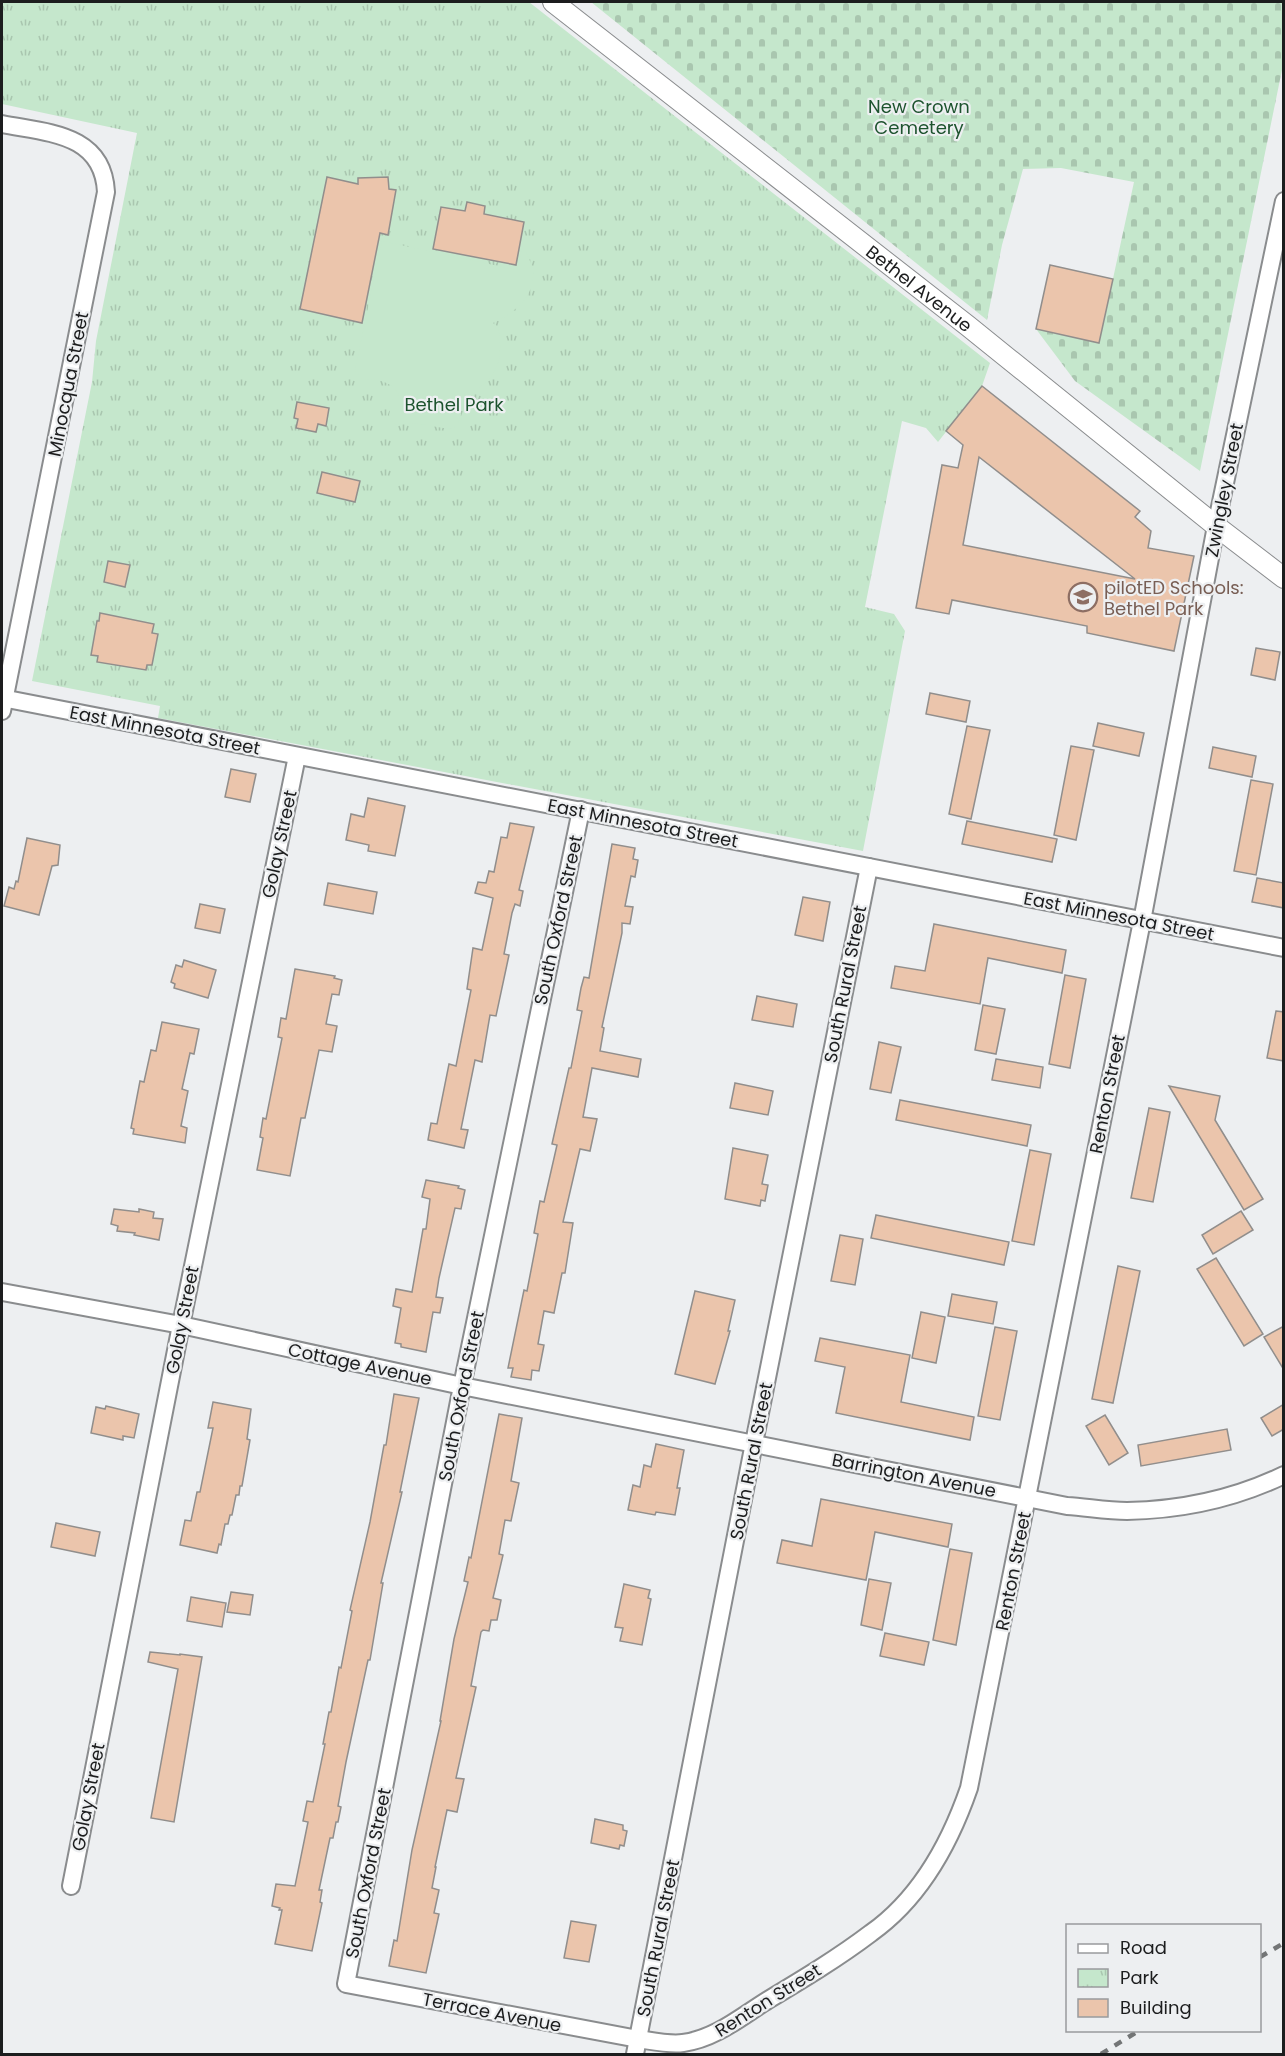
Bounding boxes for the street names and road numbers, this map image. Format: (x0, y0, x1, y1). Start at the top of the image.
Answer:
street label: Bethel Avenue (861, 239, 978, 338)
street label: Minocqua Street (42, 309, 94, 459)
street label: Zwingley Street (1199, 421, 1249, 559)
street label: East Minnesota Street (68, 699, 262, 761)
street label: Golay Street (255, 788, 303, 900)
street label: East Minnesota Street (546, 792, 740, 854)
street label: South Oxford Street (528, 833, 588, 1007)
street label: East Minnesota Street (1022, 885, 1216, 947)
street label: South Rural Street (817, 903, 873, 1065)
street label: Renton Street (1083, 1032, 1131, 1156)
street label: Golay Street (159, 1264, 205, 1376)
street label: South Oxford Street (432, 1309, 490, 1483)
street label: Cottage Avenue (286, 1337, 434, 1391)
street label: South Rural Street (723, 1380, 779, 1542)
street label: Barrington Avenue (830, 1447, 998, 1503)
street label: Renton Street (989, 1509, 1037, 1633)
street label: Golay Street (65, 1741, 111, 1853)
street label: South Oxford Street (339, 1786, 397, 1960)
street label: South Rural Street (630, 1857, 686, 2019)
street label: Renton Street (710, 1957, 826, 2043)
street label: Terrace Avenue (420, 1986, 564, 2038)

